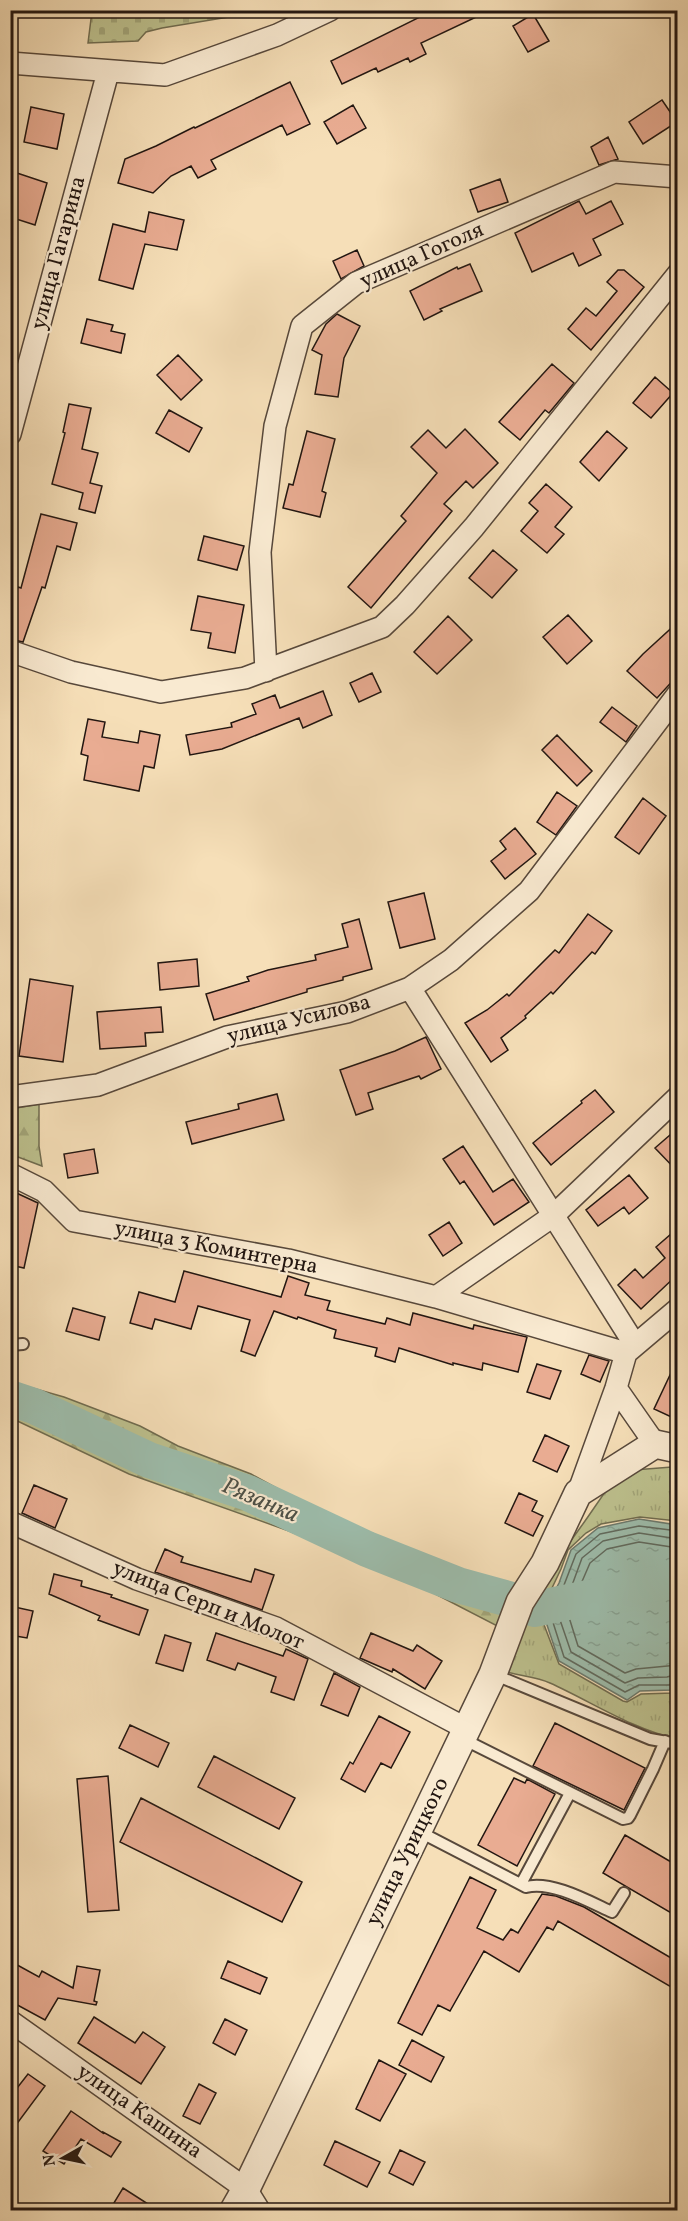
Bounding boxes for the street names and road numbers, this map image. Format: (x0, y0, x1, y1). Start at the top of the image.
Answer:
street label: улица Гагарина (24, 173, 94, 333)
street label: улица Гоголя (355, 215, 489, 297)
street label: улица Усилова (224, 987, 374, 1053)
street label: улица 3 Коминтерна (111, 1213, 321, 1283)
street label: улица Серп и Молот (107, 1553, 309, 1659)
street label: улица Урицкого (359, 1772, 457, 1932)
street label: улица Кашина (70, 2057, 208, 2167)

